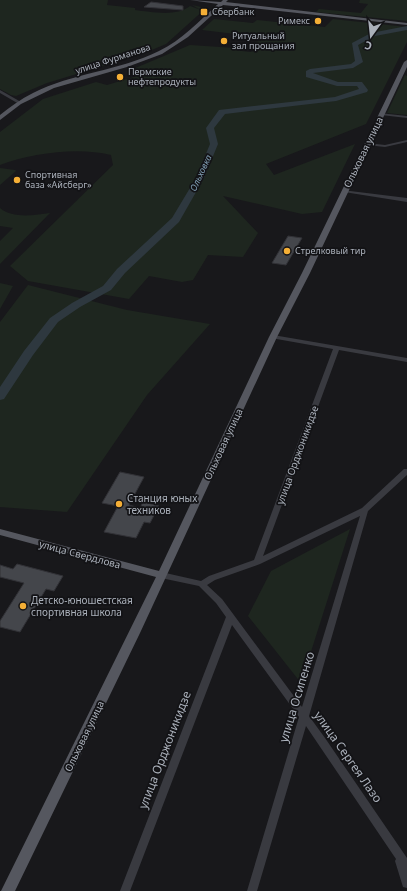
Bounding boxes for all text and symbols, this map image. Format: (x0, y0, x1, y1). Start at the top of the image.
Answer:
place label: Сбербанк (212, 5, 254, 18)
marker: Сбербанк (199, 7, 209, 17)
place label: Римекс (278, 14, 311, 27)
marker: Римекс (313, 16, 323, 26)
north arrow (351, 16, 391, 56)
place label: Ритуальный зал прощания (232, 29, 295, 52)
marker: Ритуальный зал прощания (219, 36, 229, 46)
text: С (363, 38, 374, 54)
street label: улица Фурманова (74, 40, 152, 77)
place label: Пермские нефтепродукты (128, 65, 196, 88)
marker: Пермские нефтепродукты (115, 72, 125, 82)
street label: Ольховая улица (340, 114, 386, 190)
water label: Ольховка (186, 152, 215, 193)
place label: Спортивная база «Айсберг» (25, 168, 92, 191)
marker: Спортивная база «Айсберг» (12, 175, 22, 185)
place label: Стрелковый тир (295, 244, 366, 257)
marker: Стрелковый тир (282, 246, 292, 256)
street label: улица Орджоникидзе (273, 403, 322, 506)
street label: Ольховая улица (200, 406, 246, 482)
place label: Станция юных техников (127, 491, 198, 517)
marker: Станция юных техников (114, 499, 124, 509)
street label: улица Свердлова (38, 536, 122, 572)
place label: Детско-юношестская спортивная школа (31, 593, 133, 619)
marker: Детско-юношестская спортивная школа (18, 601, 28, 611)
street label: улица Осипенко (275, 649, 318, 744)
street label: улица Орджоникидзе (134, 688, 195, 811)
street label: Ольховая улица (61, 698, 107, 774)
street label: улица Сергея Лазо (310, 707, 386, 806)

